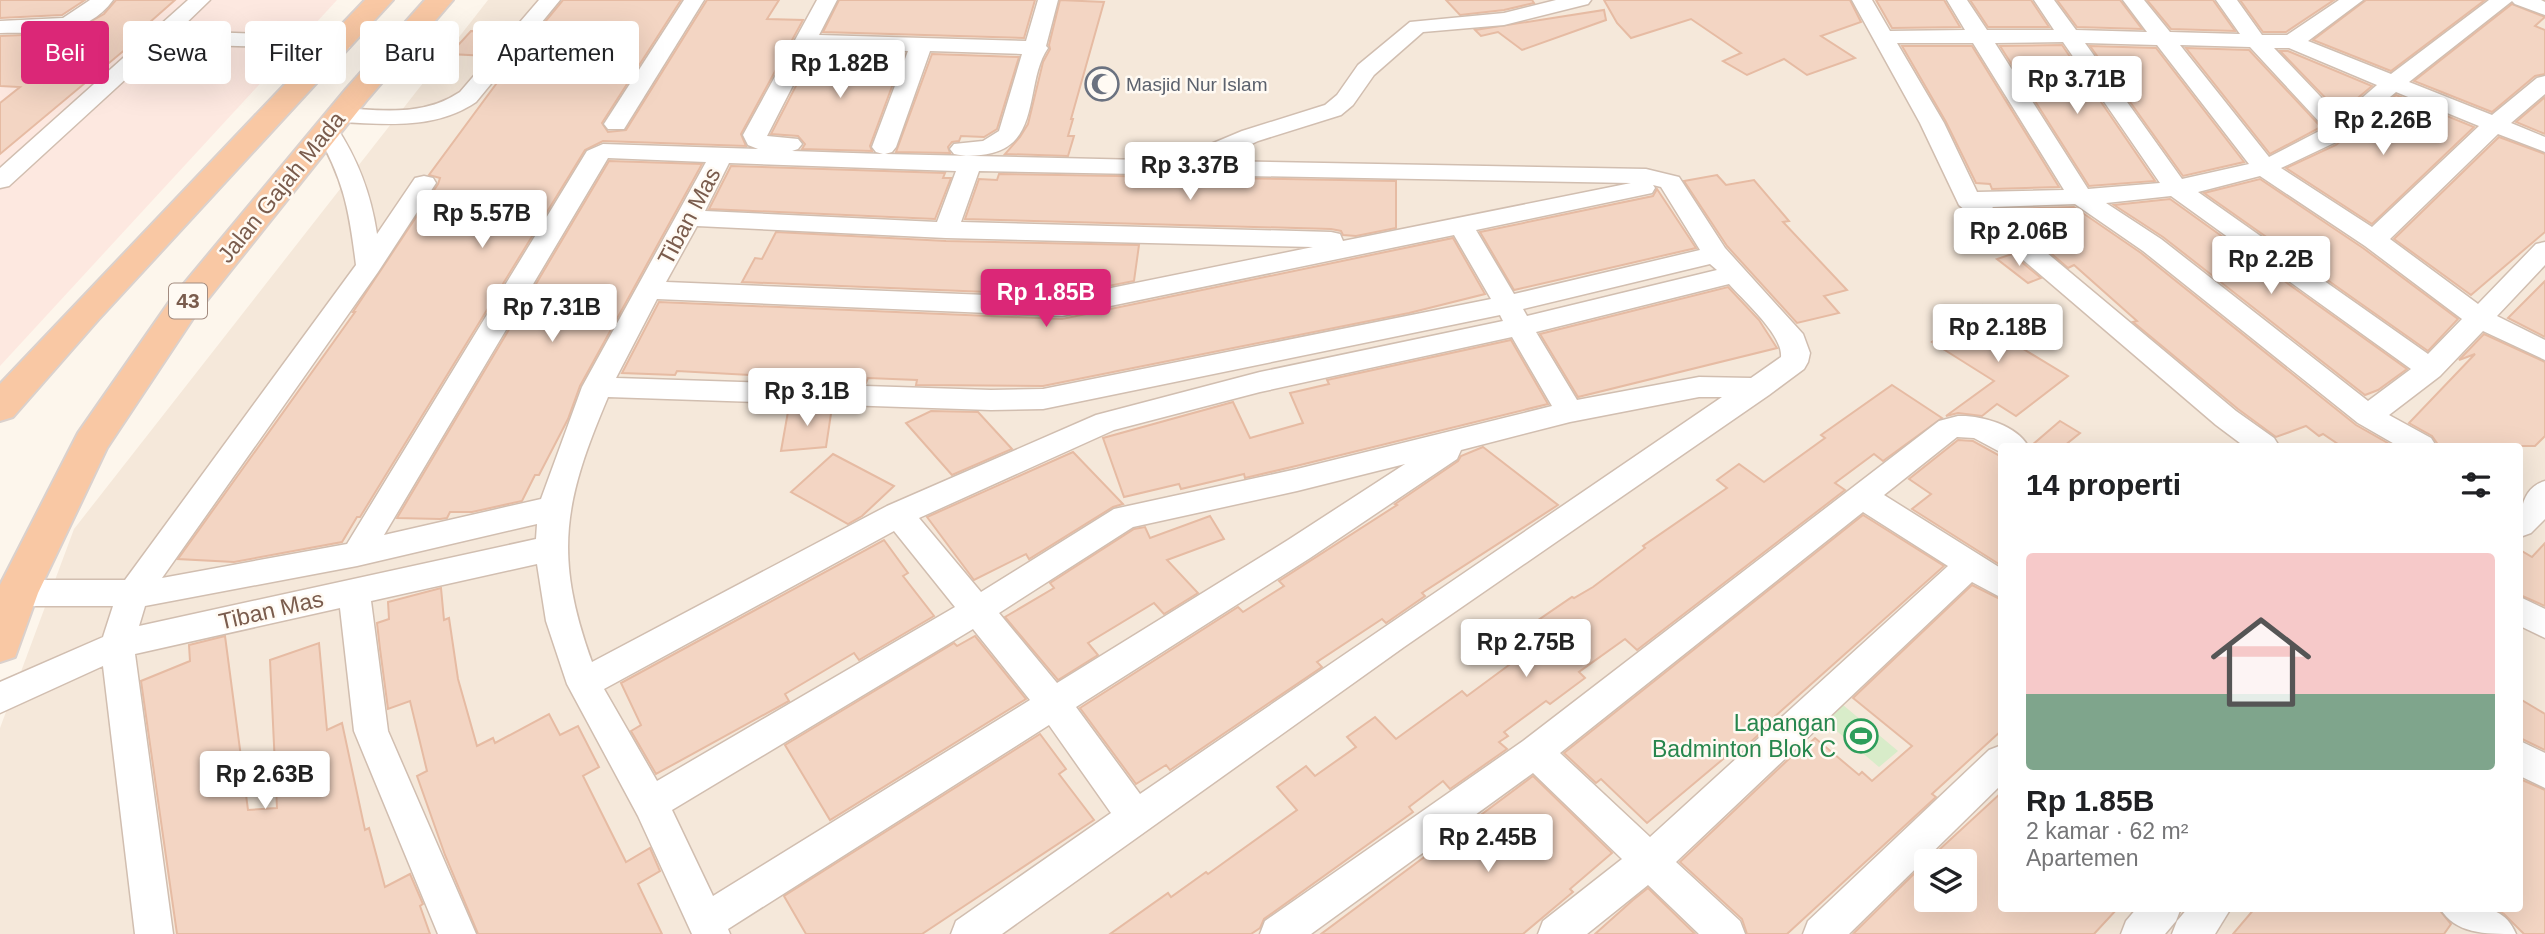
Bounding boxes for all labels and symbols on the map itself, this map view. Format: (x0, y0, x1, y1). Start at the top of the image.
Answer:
pin: Rp 1.82B (768, 41, 912, 100)
pin: Rp 3.71B (2005, 57, 2149, 116)
mosque icon: Masjid Nur Islam (1083, 65, 1121, 103)
place label: Masjid Nur Islam (1126, 74, 1267, 95)
pin: Rp 2.26B (2311, 97, 2455, 157)
street label: Jalan Gajah Mada (212, 106, 350, 268)
pin: Rp 3.37B (1118, 142, 1262, 202)
street label: Tiban Mas (653, 163, 725, 269)
pin: Rp 5.57B (410, 190, 554, 250)
pin: Rp 2.06B (1947, 208, 2091, 268)
pin: Rp 2.2B (2206, 236, 2336, 296)
pin: Rp 1.85B (974, 270, 1118, 329)
road number: 43 (169, 284, 207, 318)
pin: Rp 7.31B (480, 284, 624, 344)
pin: Rp 2.18B (1926, 304, 2070, 364)
pin: Rp 3.1B (742, 368, 872, 428)
street label: Tiban Mas (216, 585, 326, 635)
pin: Rp 2.75B (1454, 620, 1598, 679)
place label: Lapangan Badminton Blok C (1652, 710, 1836, 762)
sports icon: Lapangan Badminton Blok C (1842, 717, 1880, 755)
pin: Rp 2.63B (193, 752, 337, 811)
pin: Rp 2.45B (1416, 814, 1560, 874)

